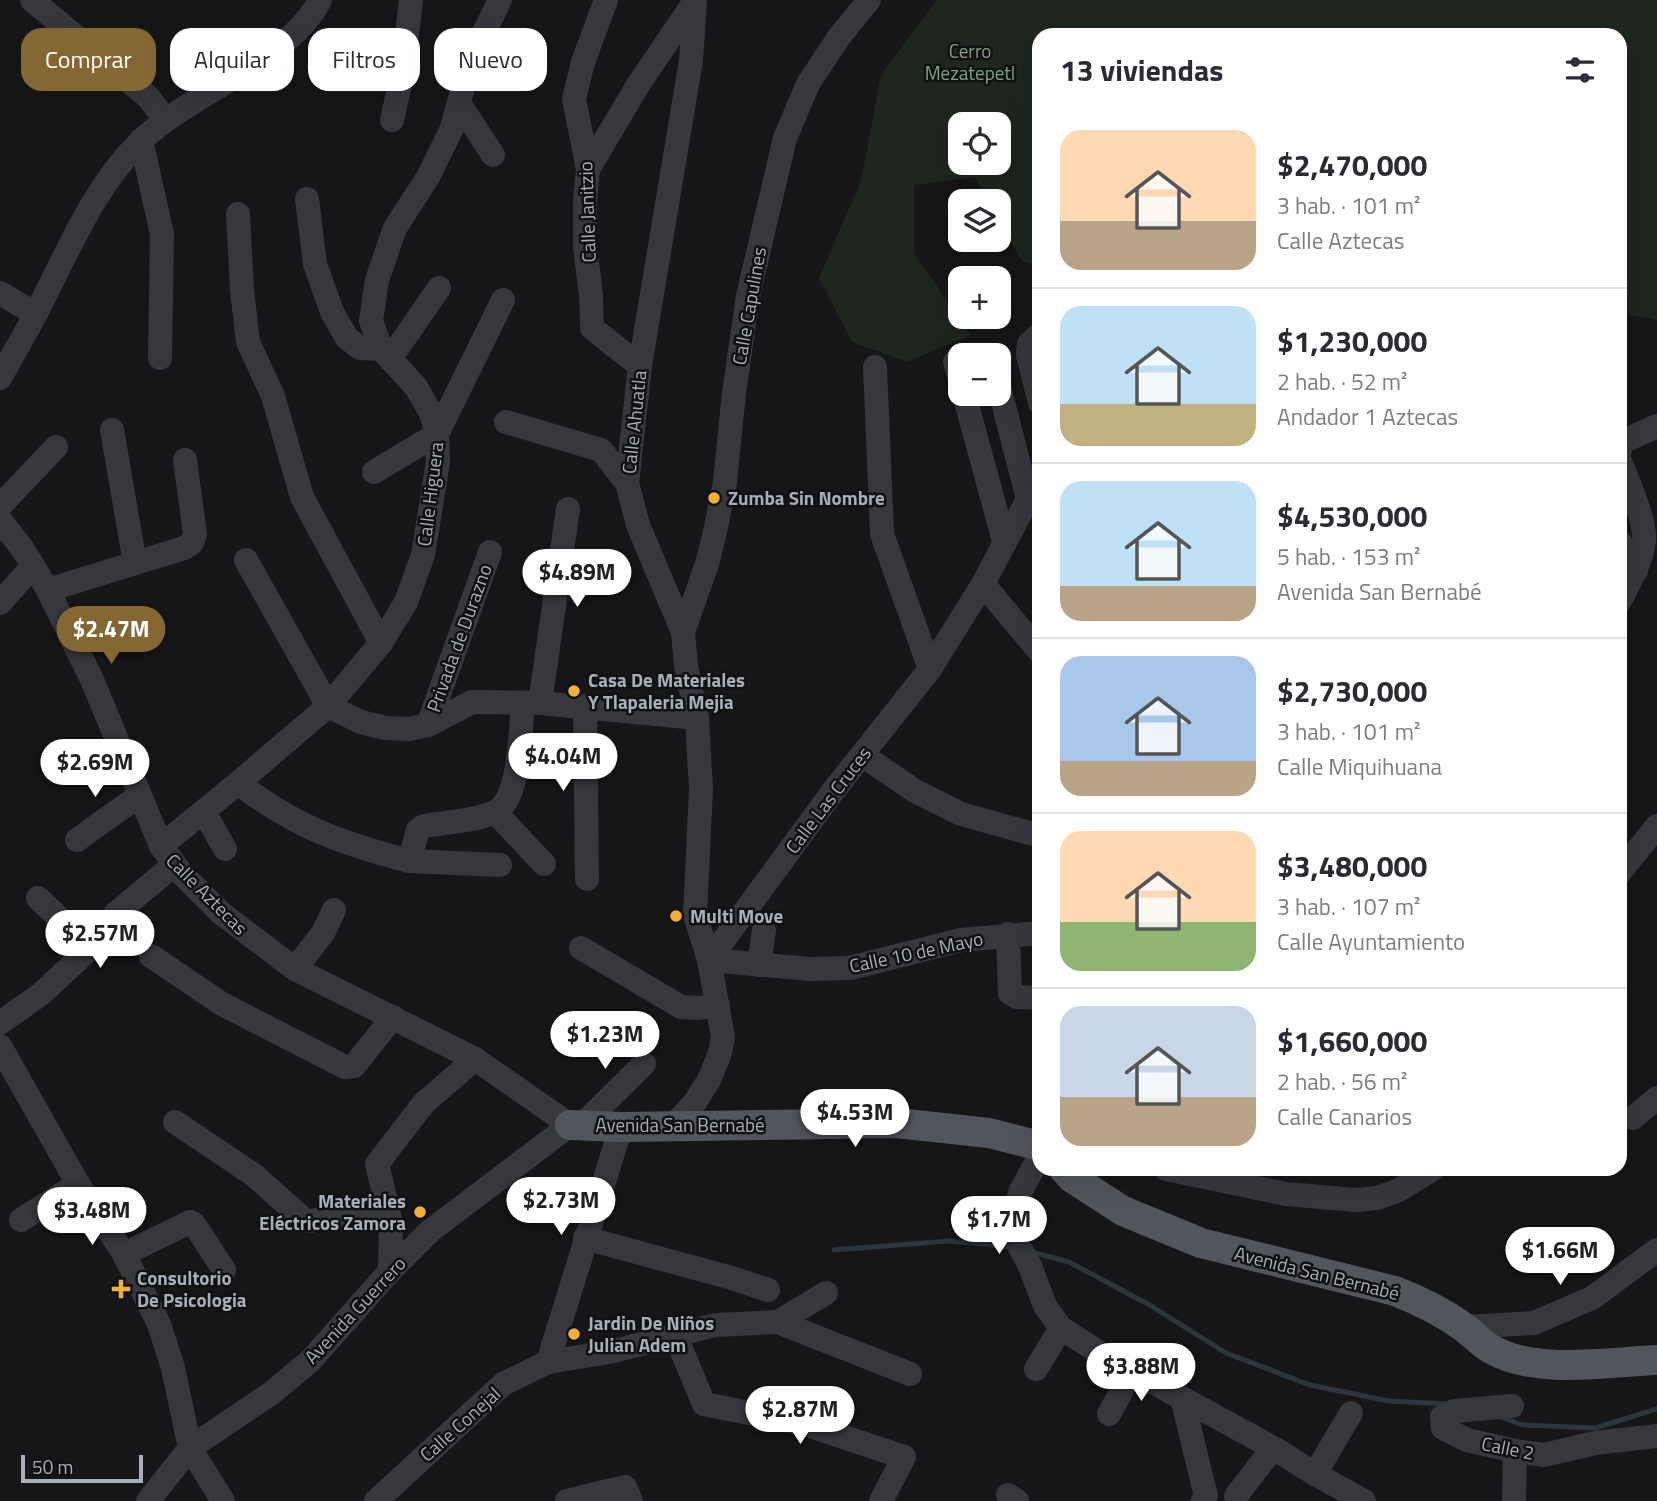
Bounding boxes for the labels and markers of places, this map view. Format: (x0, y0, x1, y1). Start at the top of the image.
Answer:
place label: Zumba Sin Nombre (728, 483, 885, 512)
marker: Zumba Sin Nombre (706, 490, 722, 506)
pin: $4.89M (520, 550, 634, 609)
pin: $2.47M (54, 606, 168, 666)
place label: Casa De Materiales Y Tlapaleria Mejia (588, 665, 745, 716)
marker: Casa De Materiales Y Tlapaleria Mejia (566, 683, 582, 699)
pin: $4.04M (506, 734, 620, 793)
pin: $2.69M (38, 740, 152, 799)
place label: Multi Move (690, 901, 783, 930)
marker: Multi Move (668, 908, 684, 924)
pin: $2.57M (43, 911, 157, 970)
pin: $1.23M (548, 1012, 662, 1071)
pin: $4.53M (798, 1090, 912, 1149)
pin: $2.73M (504, 1178, 618, 1237)
place label: Materiales Eléctricos Zamora (259, 1186, 406, 1237)
pin: $3.48M (35, 1188, 149, 1247)
pin: $1.7M (950, 1196, 1048, 1256)
marker: Materiales Eléctricos Zamora (412, 1204, 428, 1220)
pin: $1.66M (1503, 1228, 1617, 1287)
place label: Consultorio De Psicologia (137, 1263, 247, 1314)
marker: Consultorio De Psicologia (111, 1279, 131, 1299)
place label: Jardin De Niños Julian Adem (588, 1308, 714, 1359)
marker: Jardin De Niños Julian Adem (566, 1326, 582, 1342)
pin: $3.88M (1084, 1344, 1198, 1403)
pin: $2.87M (743, 1386, 857, 1446)

